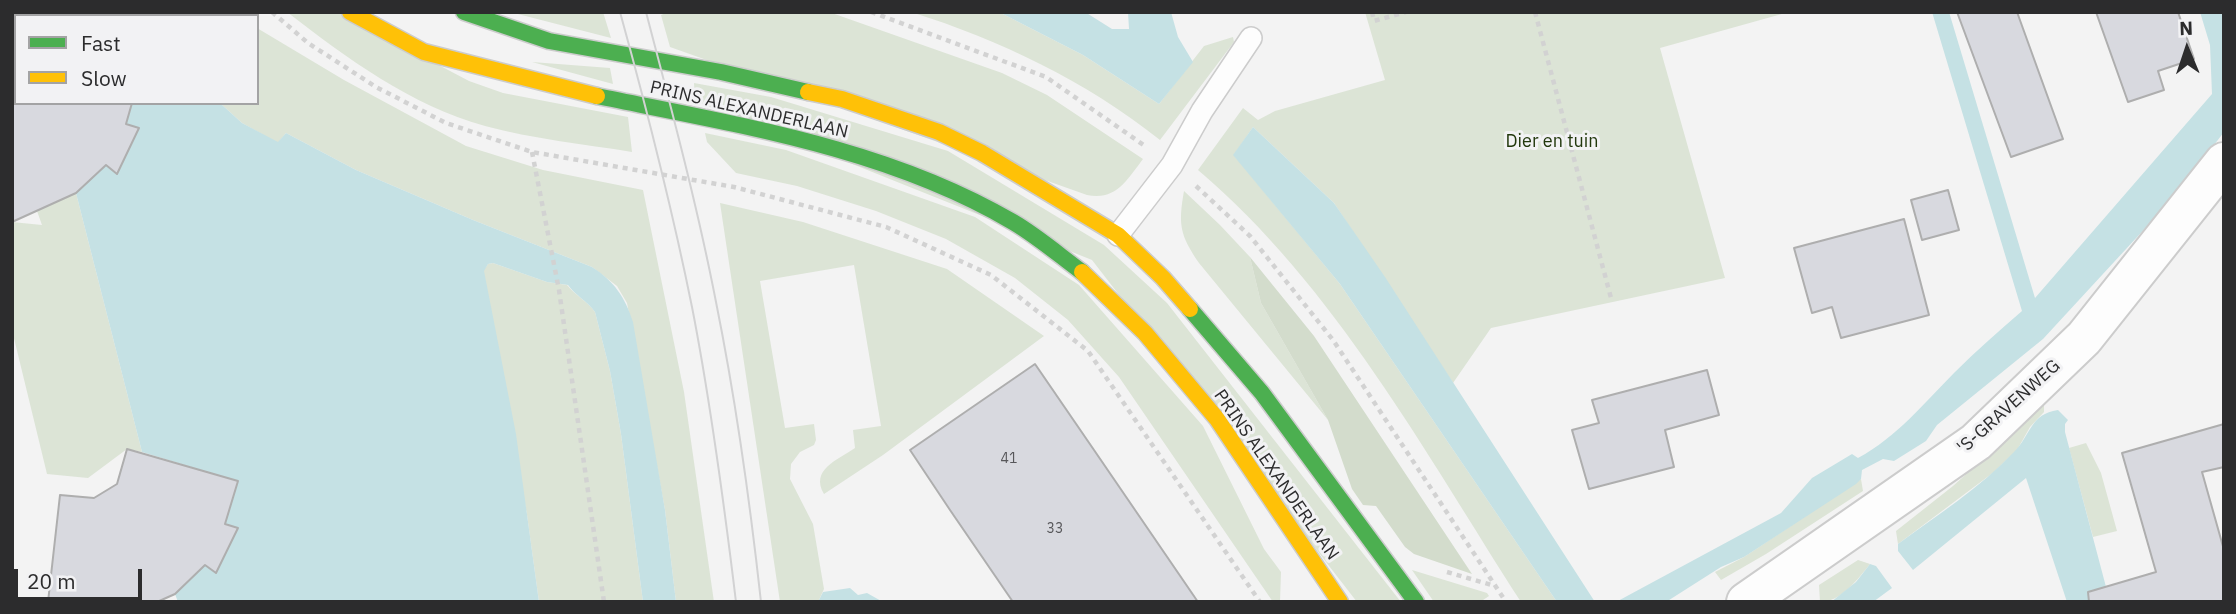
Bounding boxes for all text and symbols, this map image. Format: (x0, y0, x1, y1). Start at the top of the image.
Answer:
legend (14, 14, 259, 105)
north arrow (2152, 14, 2222, 84)
text: N (2179, 16, 2194, 40)
text: Fast (81, 29, 121, 57)
text: Slow (81, 64, 127, 92)
street label: PRINS ALEXANDERLAAN (648, 77, 850, 143)
park label: Dier en tuin (1506, 131, 1598, 153)
street label: 'S-GRAVENWEG (1953, 355, 2065, 459)
street label: PRINS ALEXANDERLAAN (1209, 386, 1343, 564)
house number: 41 (1001, 451, 1017, 467)
house number: 33 (1047, 521, 1063, 537)
scale bar (18, 554, 145, 598)
text: 20 m (27, 567, 76, 595)

